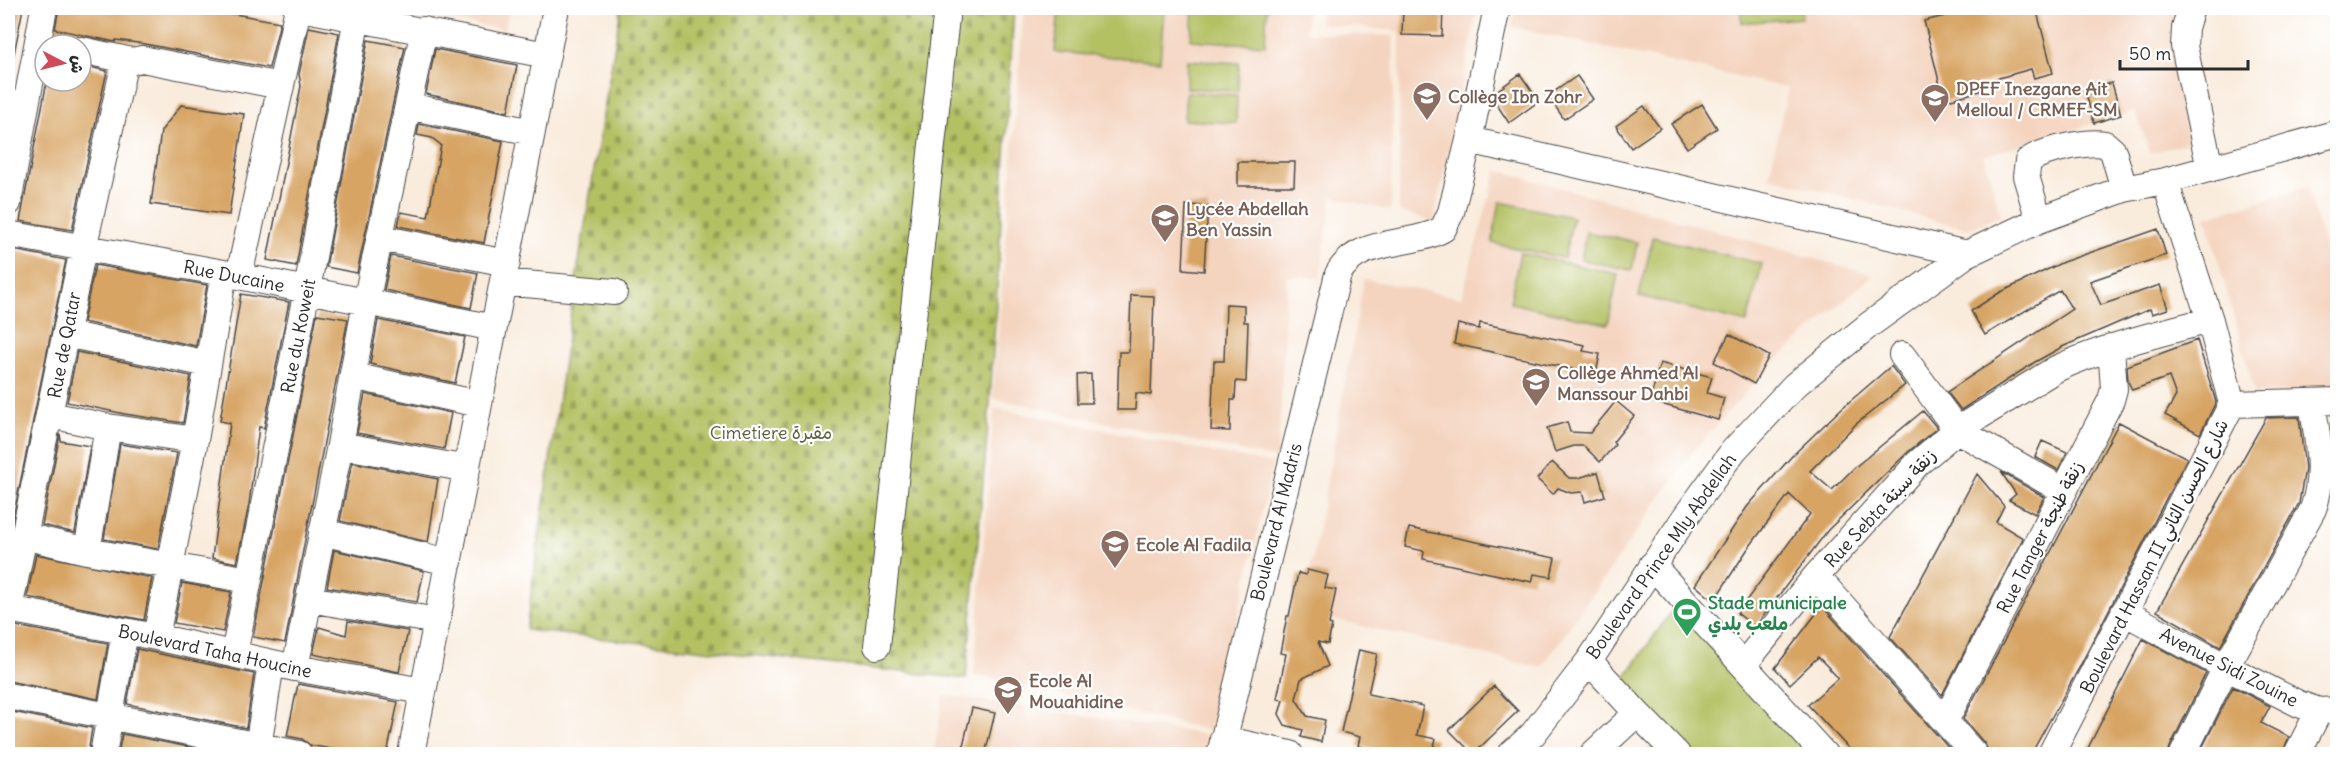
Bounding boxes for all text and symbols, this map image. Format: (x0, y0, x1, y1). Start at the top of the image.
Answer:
north arrow (33, 33, 93, 93)
scale bar (2120, 33, 2248, 71)
text: 50 m (2129, 42, 2171, 65)
text: ش (67, 55, 89, 75)
place label: DPEF Inezgane Ait Melloul / CRMEF-SM (1956, 77, 2118, 121)
school or university icon: Collège Ibn Zohr (1411, 80, 1443, 122)
school or university icon: DPEF Inezgane Ait Melloul / CRMEF-SM (1919, 82, 1951, 124)
place label: Collège Ibn Zohr (1448, 85, 1582, 108)
place label: Lycée Abdellah Ben Yassin (1186, 197, 1309, 241)
school or university icon: Lycée Abdellah Ben Yassin (1149, 202, 1181, 244)
street label: Rue Ducaine (182, 255, 286, 297)
street label: Rue du Koweit (276, 277, 320, 395)
street label: Rue de Qatar (42, 289, 86, 400)
place label: Collège Ahmed Al Manssour Dahbi (1557, 361, 1698, 405)
school or university icon: Collège Ahmed Al Manssour Dahbi (1520, 366, 1552, 408)
street label: Boulevard Hassan II شارع الحسن الثاني (2075, 415, 2238, 699)
park label: Cimetiere مقبرة (710, 421, 832, 444)
street label: Boulevard Al Madris (1245, 441, 1307, 603)
street label: Rue Sebta زنقة سبتة (1819, 444, 1941, 572)
street label: Boulevard Prince Mly Abdellah (1581, 449, 1741, 663)
street label: Rue Tanger زنقة طنجة (1992, 457, 2088, 617)
school or university icon: Ecole Al Fadila (1099, 528, 1131, 570)
place label: Ecole Al Fadila (1136, 533, 1252, 556)
place label: Stade municipale ملعب بلدي (1708, 591, 1847, 638)
sports icon: Stade municipale ملعب بلدي (1671, 596, 1703, 638)
street label: Boulevard Taha Houcine (116, 619, 314, 683)
street label: Avenue Sidi Zouine (2156, 622, 2302, 712)
place label: Ecole Al Mouahidine (1029, 669, 1124, 713)
school or university icon: Ecole Al Mouahidine (992, 674, 1024, 716)

